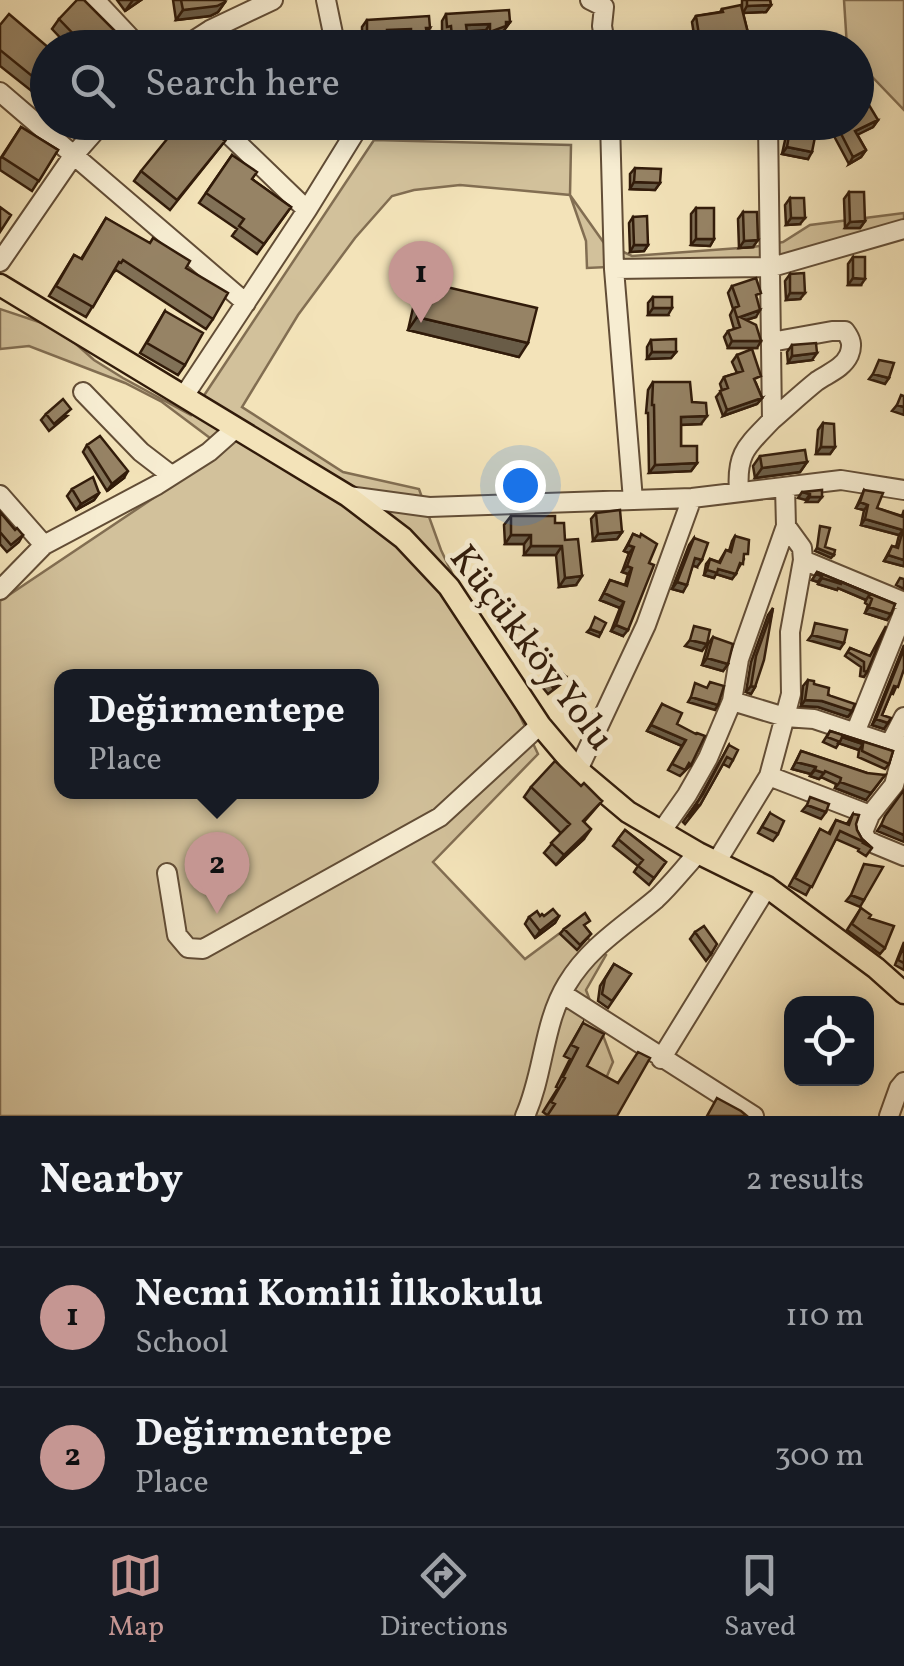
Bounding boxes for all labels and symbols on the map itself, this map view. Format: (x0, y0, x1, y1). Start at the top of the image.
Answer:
pin: 1 (388, 240, 454, 323)
your location (495, 460, 546, 511)
street label: Küçükköy Yolu (435, 535, 625, 763)
pin: 2 (184, 832, 250, 914)

